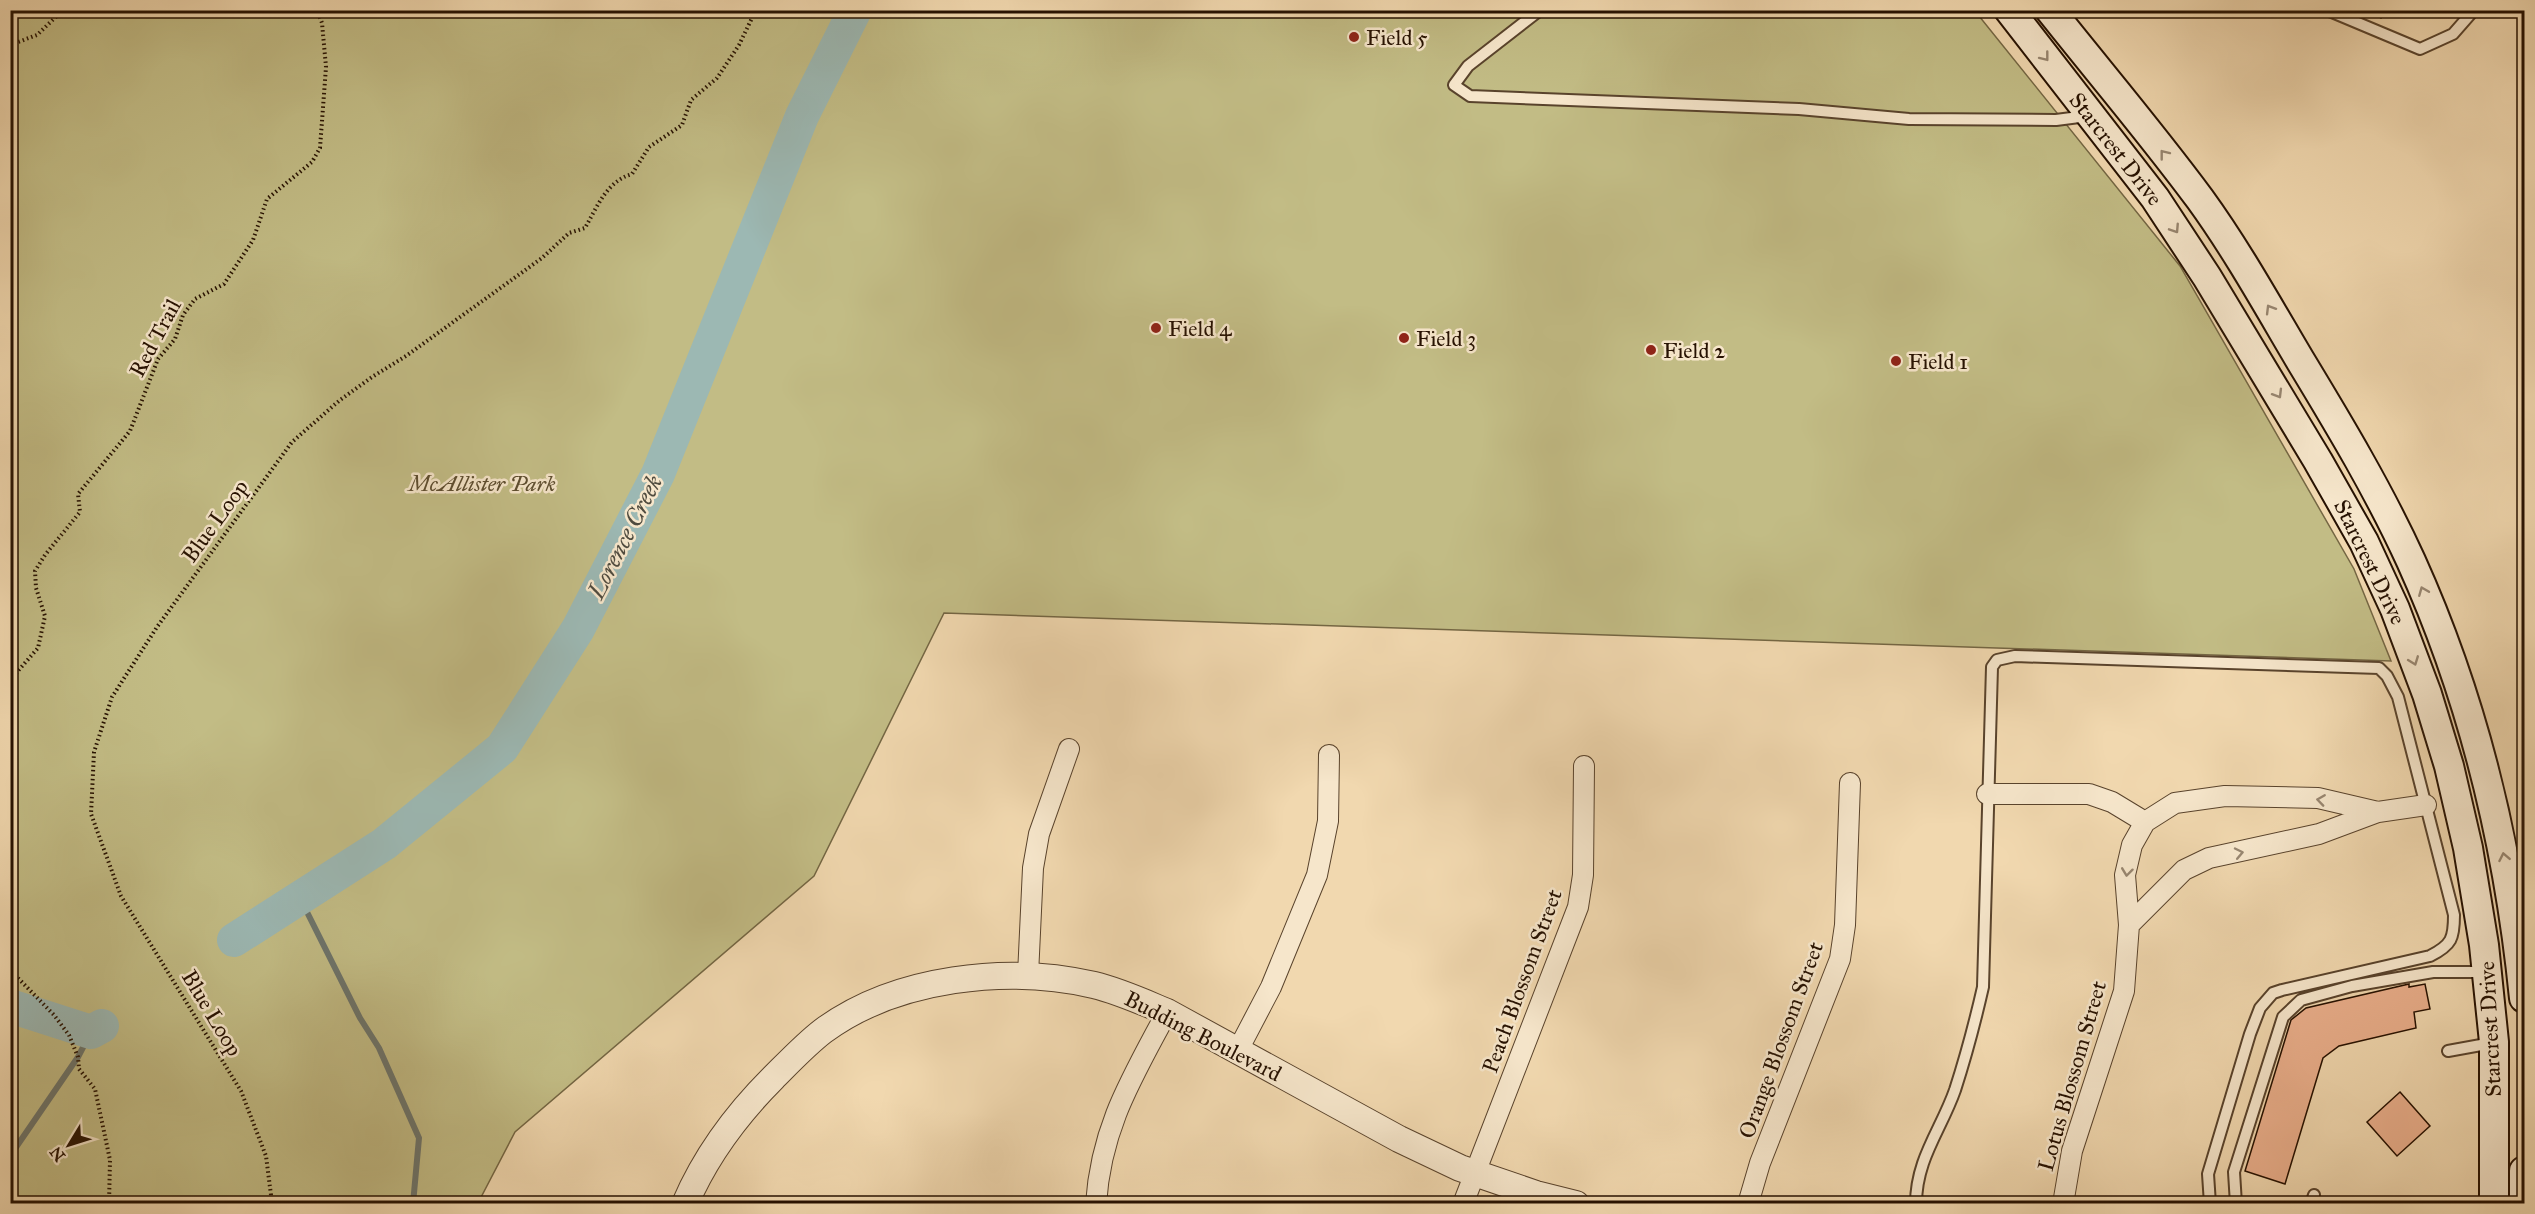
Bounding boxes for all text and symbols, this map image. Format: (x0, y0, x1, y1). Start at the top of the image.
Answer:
place label: Field 5 (1366, 24, 1427, 51)
marker: Field 5 (1347, 30, 1361, 44)
one-way arrow (2038, 50, 2049, 61)
street label: Starcrest Drive (2064, 87, 2168, 211)
one-way arrow (2160, 150, 2171, 161)
one-way arrow (2168, 222, 2179, 233)
street label: Red Trail (123, 294, 187, 382)
one-way arrow (2266, 305, 2277, 315)
place label: Field 4 (1168, 315, 1232, 342)
marker: Field 4 (1149, 321, 1163, 335)
place label: Field 3 (1416, 325, 1476, 352)
marker: Field 3 (1397, 331, 1411, 345)
place label: Field 2 (1663, 337, 1725, 364)
marker: Field 2 (1644, 343, 1658, 357)
place label: Field 1 (1908, 348, 1968, 375)
marker: Field 1 (1889, 354, 1903, 368)
one-way arrow (2270, 388, 2281, 399)
park label: McAllister Park (406, 470, 556, 497)
water label: Lorence Creek (581, 470, 669, 605)
street label: Blue Loop (176, 474, 254, 568)
street label: Starcrest Drive (2328, 495, 2412, 629)
one-way arrow (2418, 586, 2430, 597)
one-way arrow (2407, 655, 2420, 666)
one-way arrow (2316, 794, 2325, 806)
one-way arrow (2234, 847, 2244, 860)
one-way arrow (2498, 852, 2511, 862)
one-way arrow (2121, 867, 2134, 876)
street label: Peach Blossom Street (1476, 885, 1568, 1077)
street label: Orange Blossom Street (1733, 938, 1829, 1142)
street label: Starcrest Drive (2473, 960, 2507, 1098)
street label: Blue Loop (176, 965, 248, 1061)
street label: Lotus Blossom Street (2032, 978, 2112, 1174)
street label: Budding Boulevard (1120, 985, 1286, 1087)
north arrow (39, 1115, 99, 1175)
text: N (46, 1142, 69, 1165)

